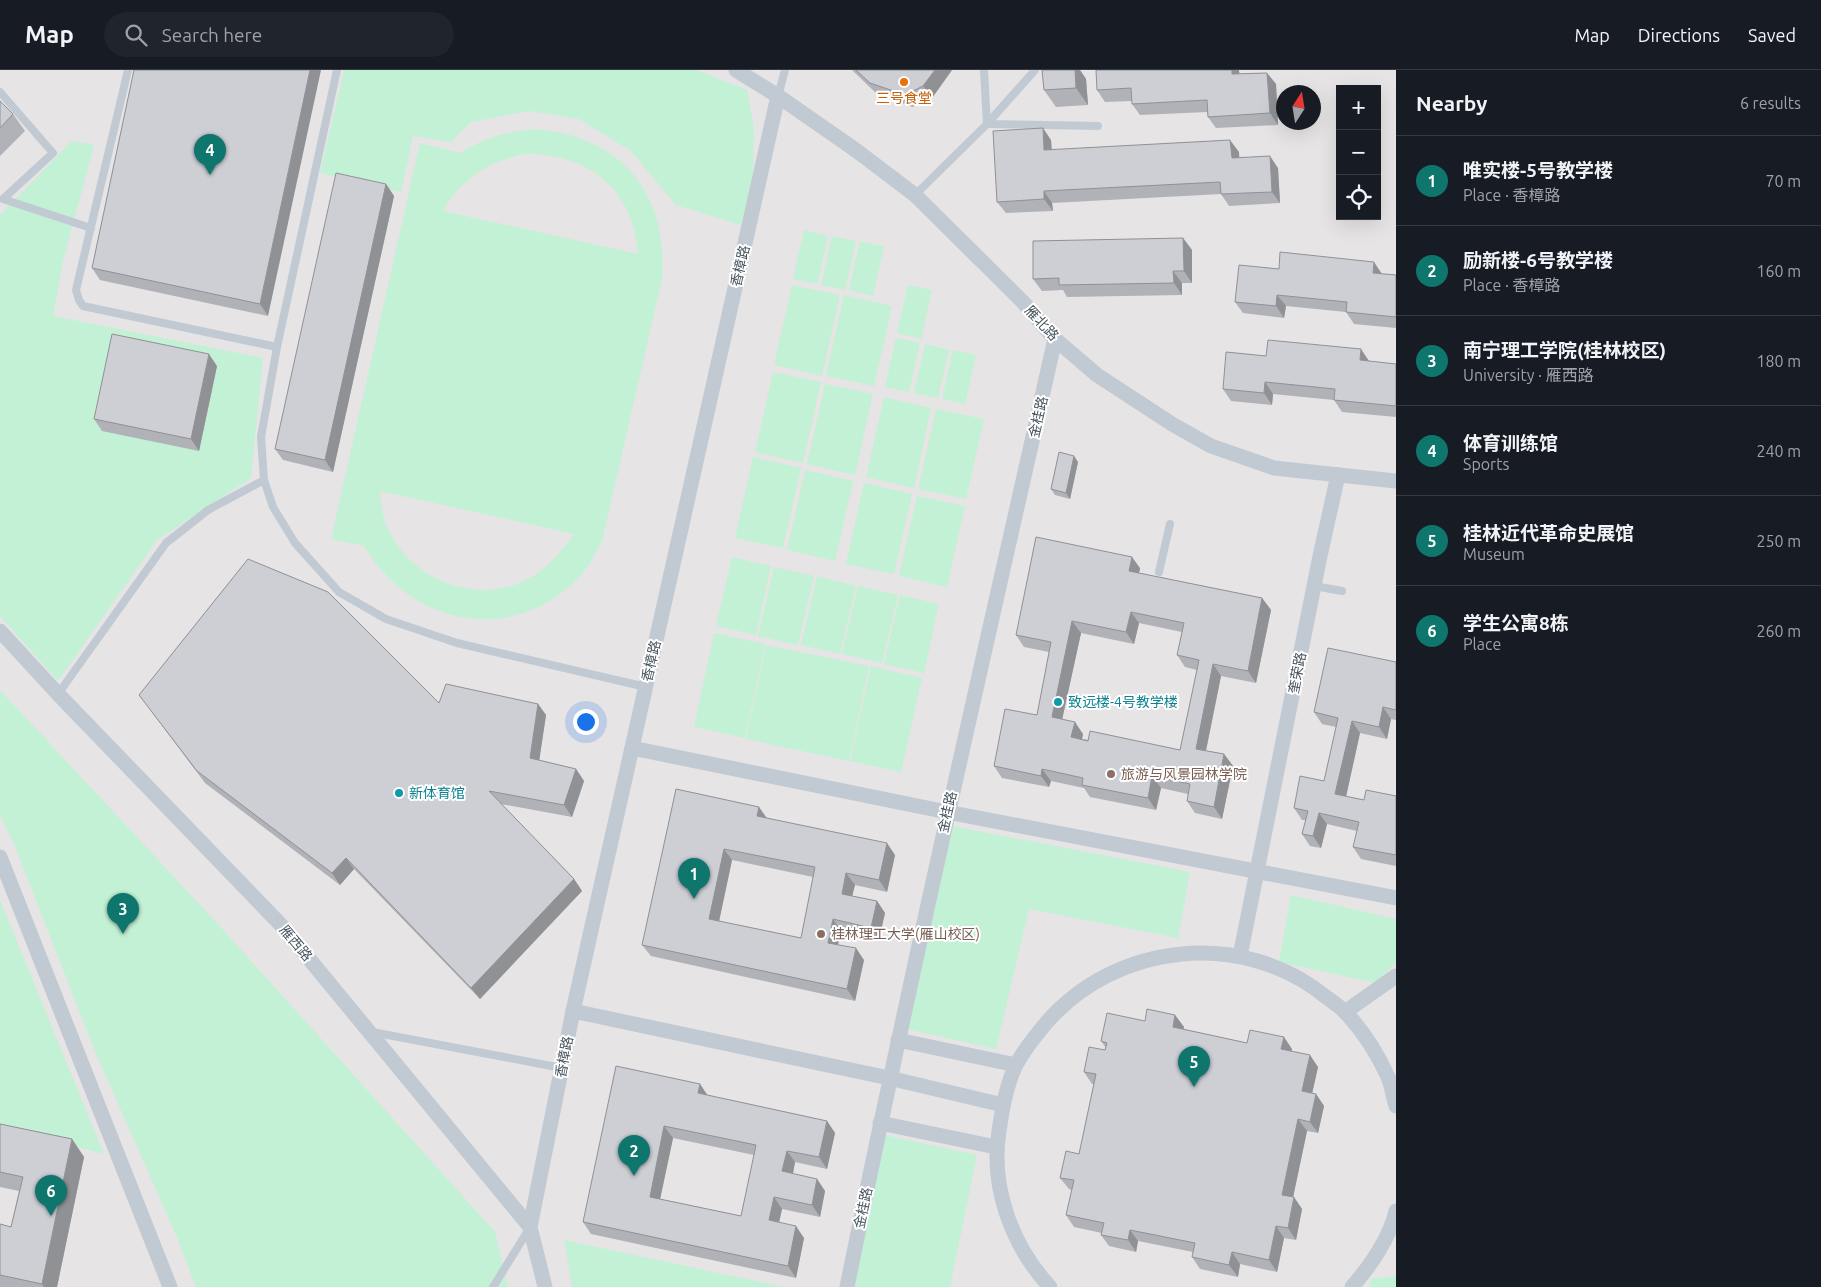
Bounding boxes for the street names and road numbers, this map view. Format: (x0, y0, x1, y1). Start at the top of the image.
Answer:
street label: 香樟路 (727, 244, 753, 288)
street label: 雁北路 (1022, 302, 1062, 344)
street label: 金桂路 (1025, 395, 1051, 439)
street label: 香樟路 (638, 639, 664, 683)
street label: 奎荣路 (1285, 651, 1309, 695)
street label: 金桂路 (934, 790, 960, 834)
street label: 雁西路 (276, 922, 316, 964)
street label: 香樟路 (552, 1035, 576, 1079)
street label: 金桂路 (851, 1186, 875, 1230)

